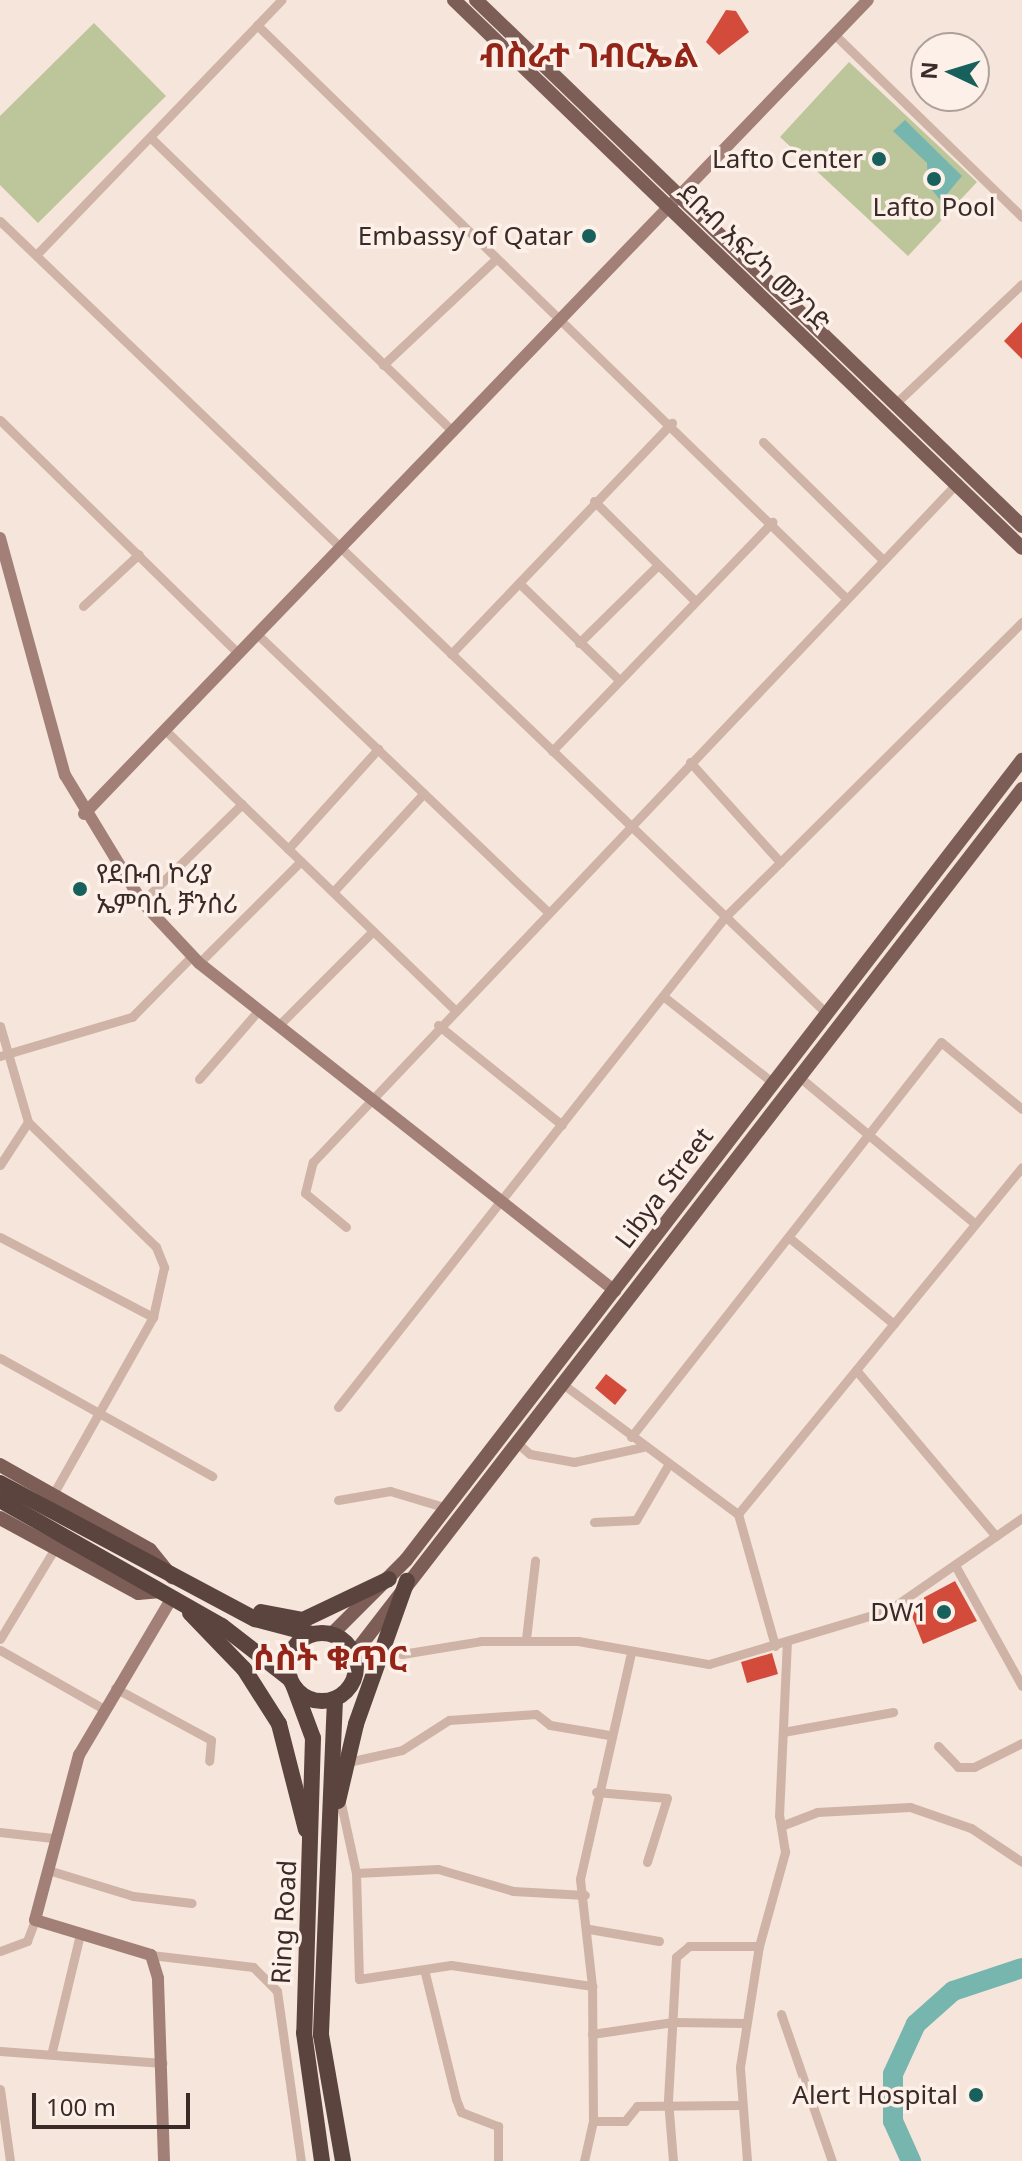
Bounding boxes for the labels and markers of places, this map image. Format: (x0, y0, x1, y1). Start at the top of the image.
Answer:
place label: Lafto Center (712, 143, 863, 175)
marker: Lafto Center (870, 150, 888, 168)
marker: Lafto Pool (925, 170, 943, 188)
place label: Lafto Pool (873, 191, 995, 223)
place label: Embassy of Qatar (358, 220, 573, 252)
marker: Embassy of Qatar (580, 227, 598, 245)
place label: የደቡብ ኮሪያ ኤምባሲ ቻንሰሪ (96, 858, 238, 920)
marker: የደቡብ ኮሪያ ኤምባሲ ቻንሰሪ (71, 880, 89, 898)
place label: DW1 (870, 1596, 928, 1628)
marker: DW1 (935, 1603, 953, 1621)
place label: Alert Hospital (792, 2079, 958, 2111)
marker: Alert Hospital (965, 2084, 987, 2106)

